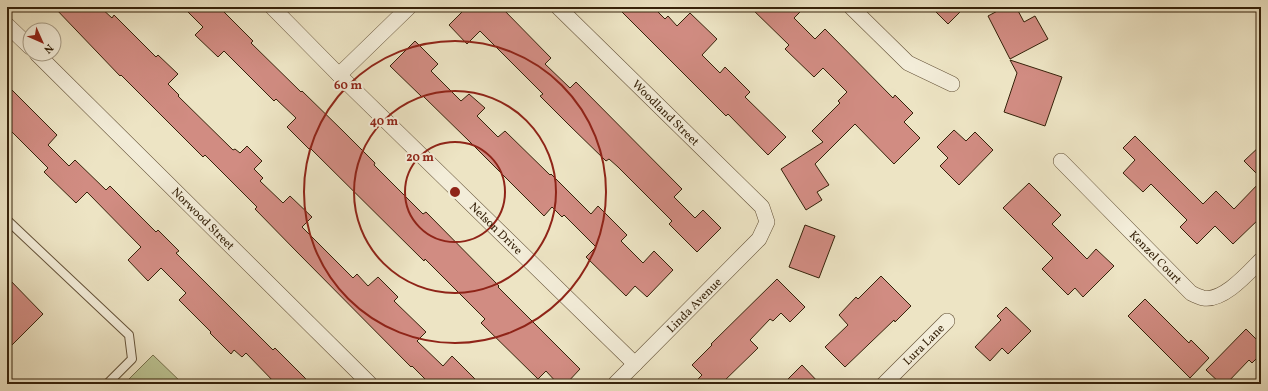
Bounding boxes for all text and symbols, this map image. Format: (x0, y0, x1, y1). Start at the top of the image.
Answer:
north arrow (22, 22, 62, 62)
text: N (40, 40, 56, 56)
street label: Woodland Street (628, 77, 702, 150)
text: 60 m (334, 78, 362, 94)
text: 40 m (370, 114, 399, 130)
text: 20 m (406, 150, 434, 166)
street label: Norwood Street (167, 185, 238, 254)
centre of rings (448, 185, 462, 199)
street label: Nelson Drive (465, 199, 526, 259)
street label: Kenzel Court (1125, 228, 1185, 288)
street label: Linda Avenue (664, 274, 726, 337)
street label: Lura Lane (900, 321, 949, 369)

